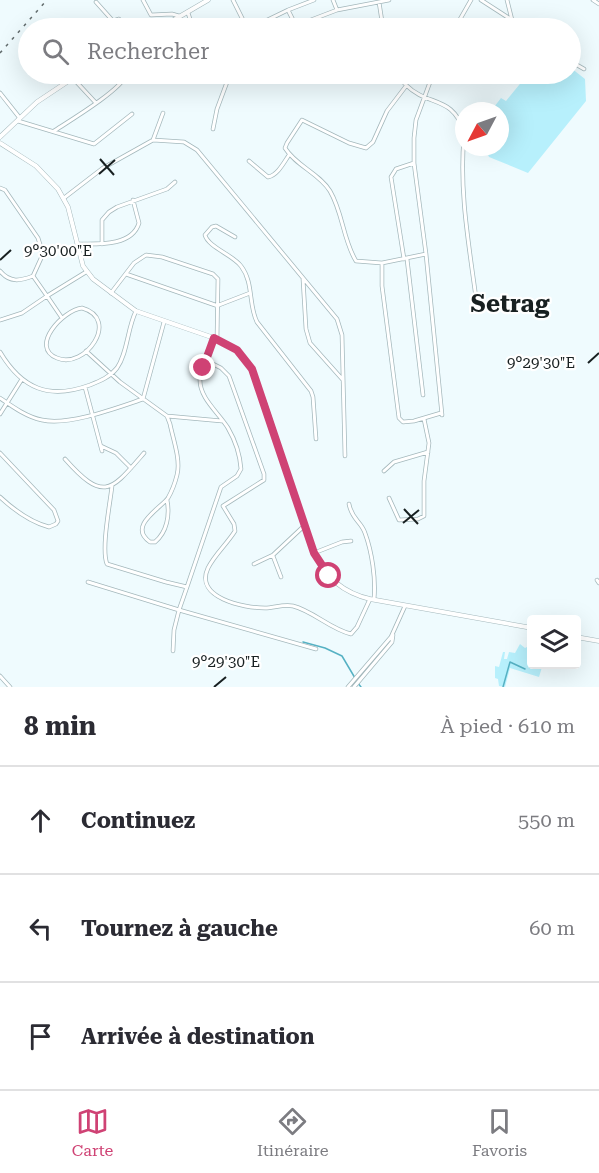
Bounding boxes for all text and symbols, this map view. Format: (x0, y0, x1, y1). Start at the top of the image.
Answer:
search box (18, 18, 581, 84)
icon: search (39, 35, 72, 68)
text: Rechercher (87, 39, 209, 64)
north arrow (455, 102, 509, 156)
text: 9°30'00"E (24, 242, 92, 260)
district label: Setrag (470, 290, 550, 318)
route end (189, 354, 215, 380)
text: 9°29'30"E (507, 354, 575, 372)
route start (315, 562, 341, 588)
map controls (527, 615, 581, 669)
button: layers (527, 615, 581, 669)
text: 9°29'30"E (192, 653, 260, 671)
text: 8 min (24, 711, 96, 741)
text: À pied · 610 m (441, 714, 575, 738)
icon: ahead (24, 804, 57, 837)
text: Continuez (81, 808, 195, 833)
text: 550 m (518, 808, 575, 832)
icon: left (24, 912, 57, 945)
text: Tournez à gauche (81, 916, 278, 941)
text: 60 m (529, 916, 575, 940)
icon: arrive (24, 1020, 57, 1053)
text: Arrivée à destination (81, 1024, 315, 1049)
tab: Carte (72, 1105, 113, 1160)
tab: Itinéraire (257, 1105, 328, 1160)
tab: Favoris (472, 1105, 527, 1160)

